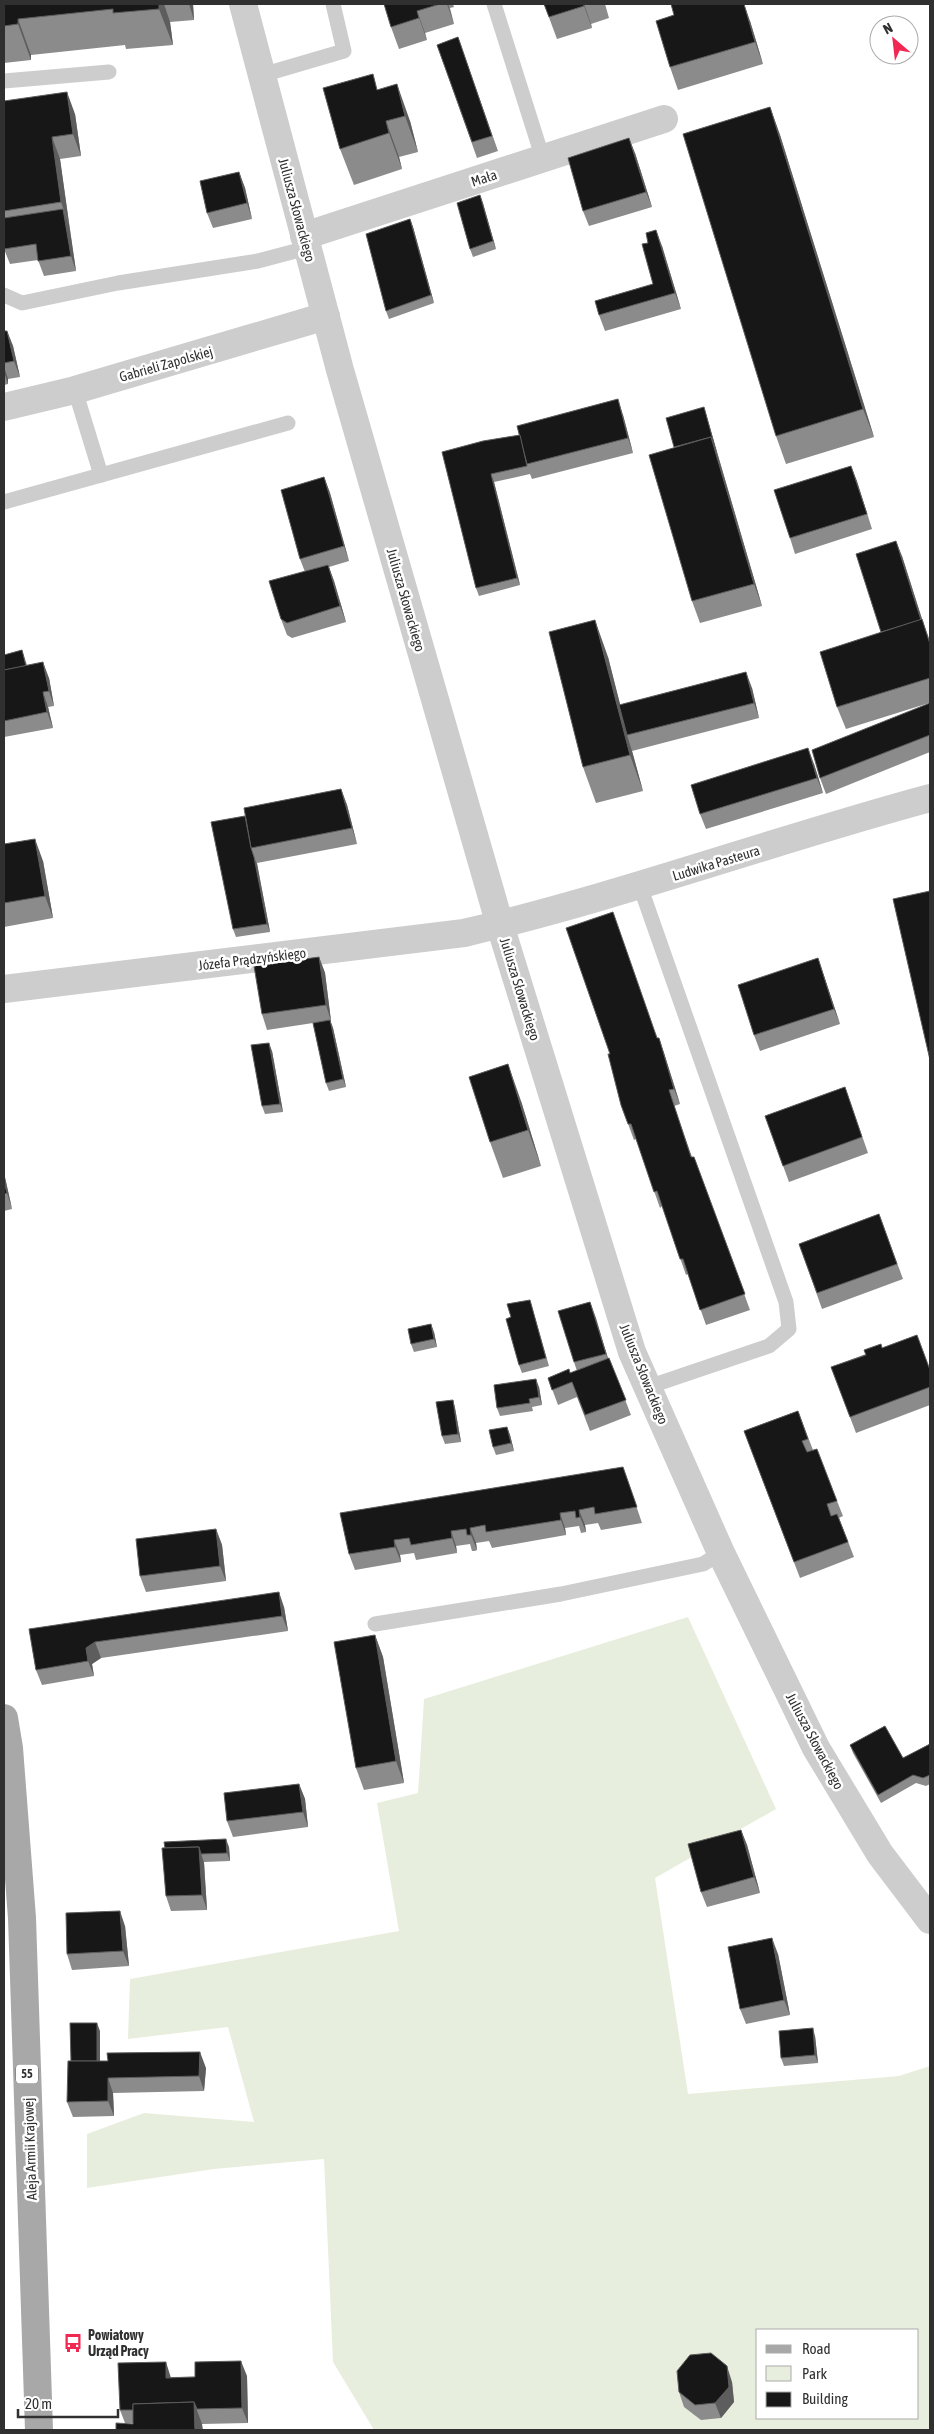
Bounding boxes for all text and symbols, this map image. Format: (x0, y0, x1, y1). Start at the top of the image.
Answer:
north arrow (869, 15, 919, 65)
text: N (880, 20, 895, 38)
street label: Juliusza Słowackiego (275, 156, 319, 264)
street label: Mała (469, 166, 499, 190)
street label: Gabrieli Zapolskiej (117, 343, 215, 385)
street label: Juliusza Słowackiego (384, 546, 428, 654)
street label: Ludwika Pasteura (670, 842, 762, 884)
street label: Juliusza Słowackiego (497, 936, 543, 1042)
street label: Józefa Prądzyńskiego (197, 944, 307, 974)
street label: Juliusza Słowackiego (617, 1322, 671, 1426)
street label: Juliusza Słowackiego (783, 1690, 847, 1792)
road number: 55 (16, 2064, 38, 2084)
street label: Aleja Armii Krajowej (20, 2097, 40, 2201)
place label: Powiatowy Urząd Pracy (88, 2327, 149, 2359)
legend (756, 2329, 919, 2419)
bus stop icon: Powiatowy Urząd Pracy (62, 2332, 84, 2354)
text: Road (802, 2340, 831, 2357)
text: Park (802, 2365, 827, 2382)
scale bar (18, 2386, 118, 2418)
text: Building (802, 2390, 848, 2407)
text: 20 m (25, 2395, 52, 2412)

